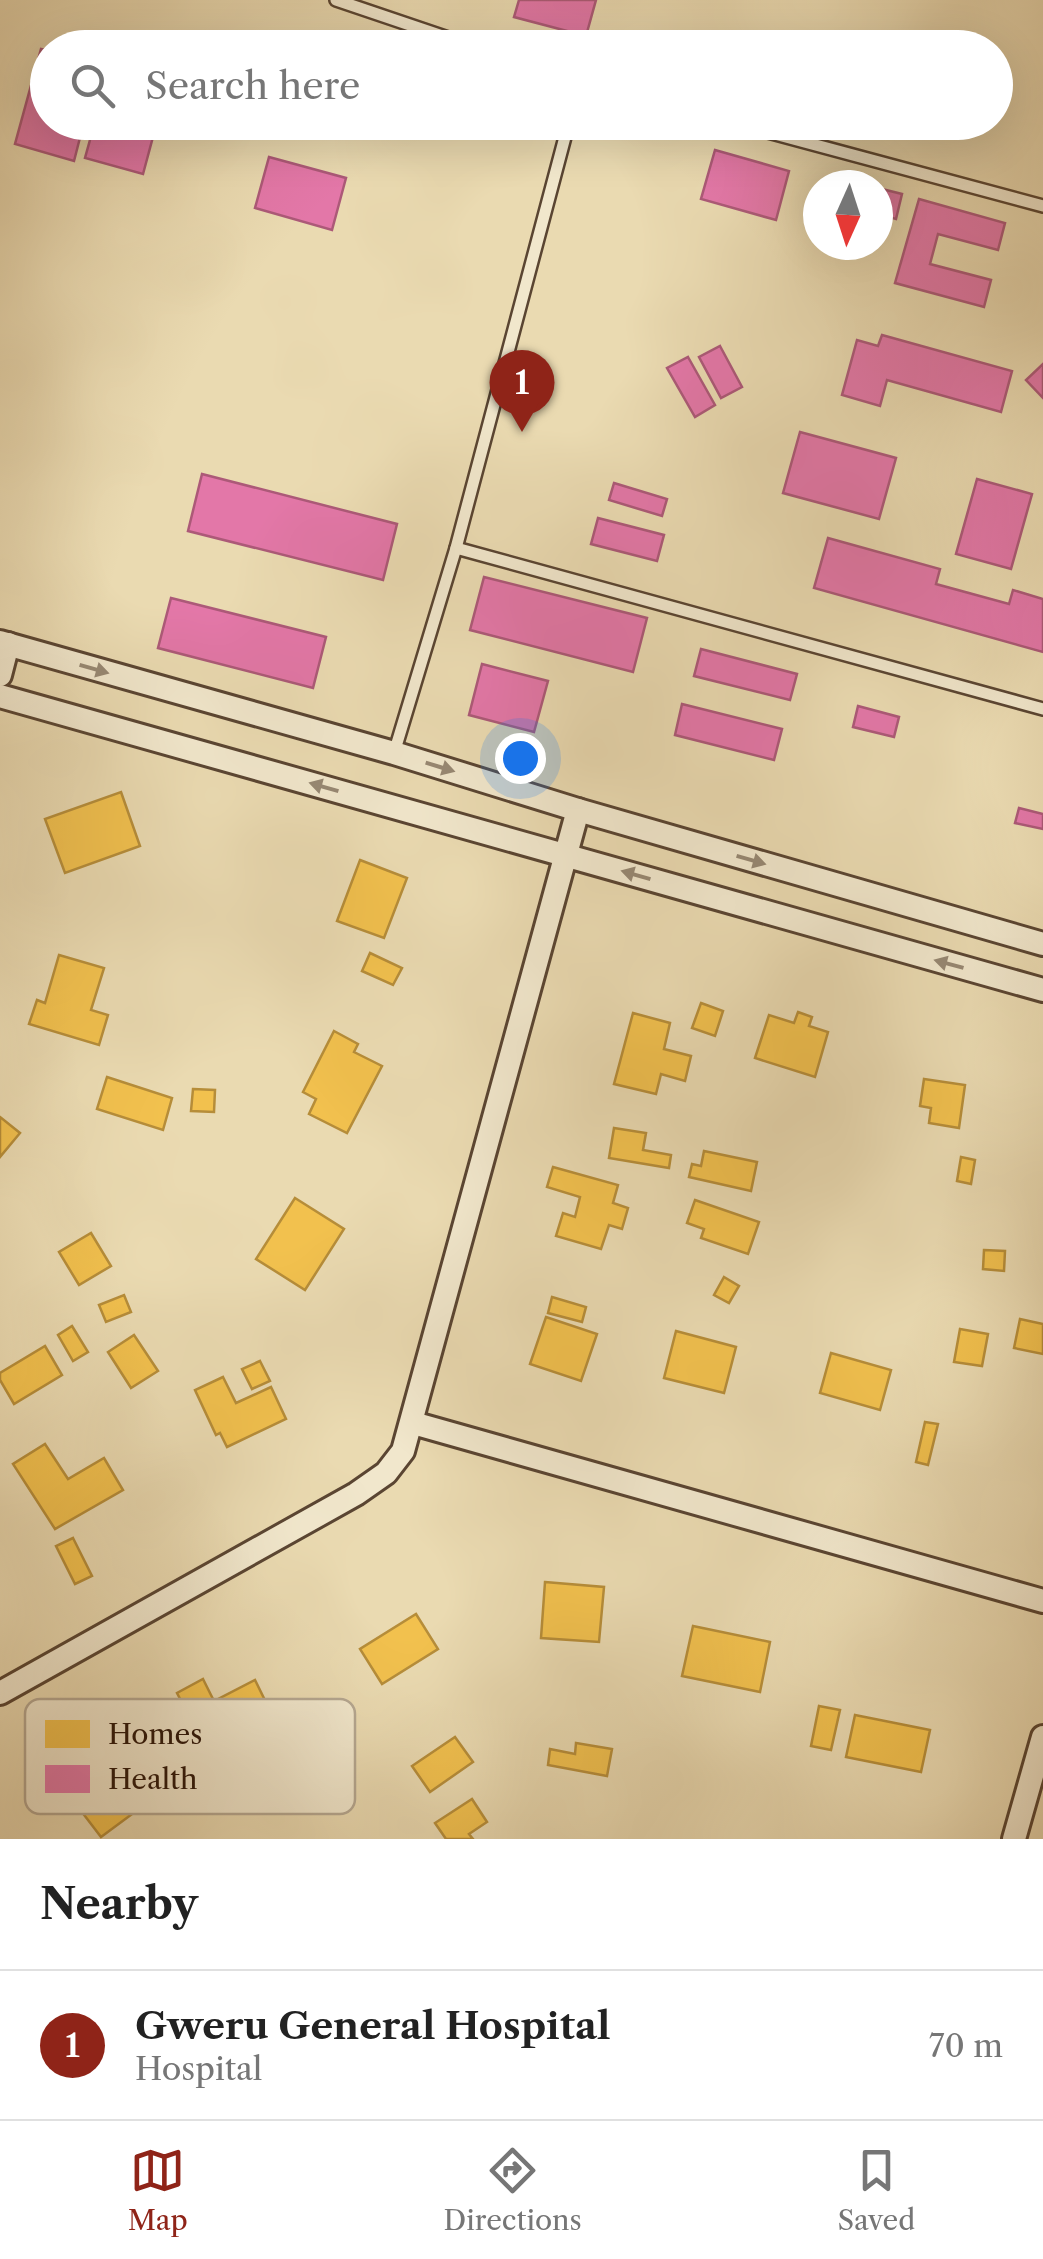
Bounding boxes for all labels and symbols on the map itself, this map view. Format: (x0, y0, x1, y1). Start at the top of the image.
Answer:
north arrow (803, 170, 893, 260)
pin: 1 (490, 350, 554, 432)
one-way arrow (79, 661, 110, 677)
your location (495, 733, 546, 784)
one-way arrow (425, 761, 455, 776)
one-way arrow (308, 779, 338, 794)
one-way arrow (737, 853, 767, 868)
one-way arrow (621, 867, 651, 882)
one-way arrow (933, 956, 964, 971)
legend (25, 1699, 355, 1814)
text: Homes (108, 1717, 202, 1751)
text: Health (108, 1762, 198, 1796)

